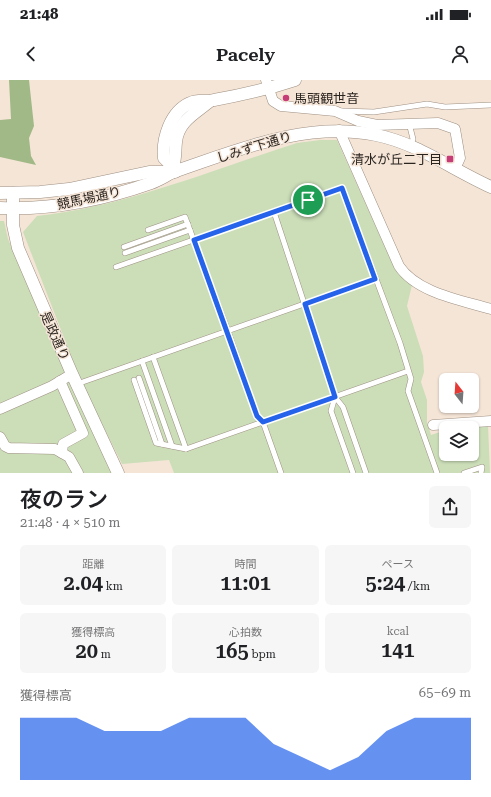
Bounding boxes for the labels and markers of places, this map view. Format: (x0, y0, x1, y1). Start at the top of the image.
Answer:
place label: 馬頭観世音 (294, 91, 359, 106)
marker: 馬頭観世音 (281, 93, 291, 103)
place label: 清水が丘二丁目 (351, 152, 442, 167)
marker: 清水が丘二丁目 (445, 154, 455, 164)
pin (291, 183, 325, 217)

